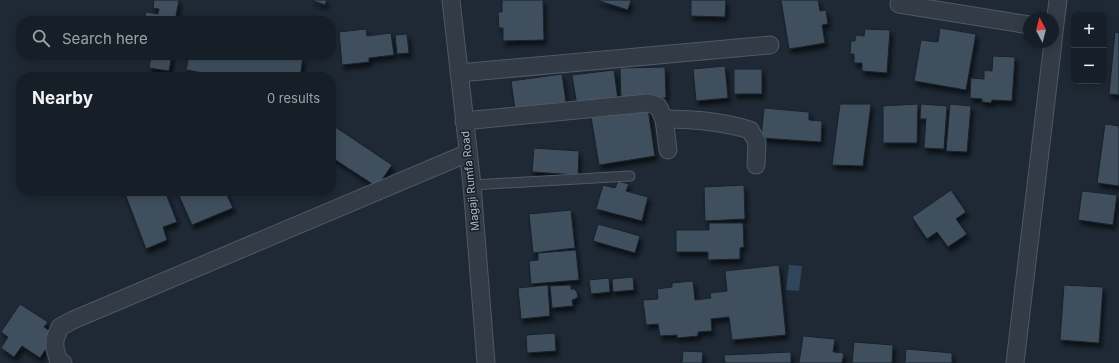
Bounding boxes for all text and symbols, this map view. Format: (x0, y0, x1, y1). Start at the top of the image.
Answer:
north arrow (1023, 12, 1059, 48)
map controls (1071, 12, 1107, 84)
button: + (1071, 12, 1107, 48)
search box (16, 16, 336, 60)
icon: search (30, 27, 52, 49)
text: Search here (62, 29, 148, 48)
button: − (1071, 48, 1107, 84)
text: Nearby (32, 88, 93, 108)
text: 0 results (267, 90, 320, 106)
street label: Magaji Rumfa Road (458, 130, 482, 232)

